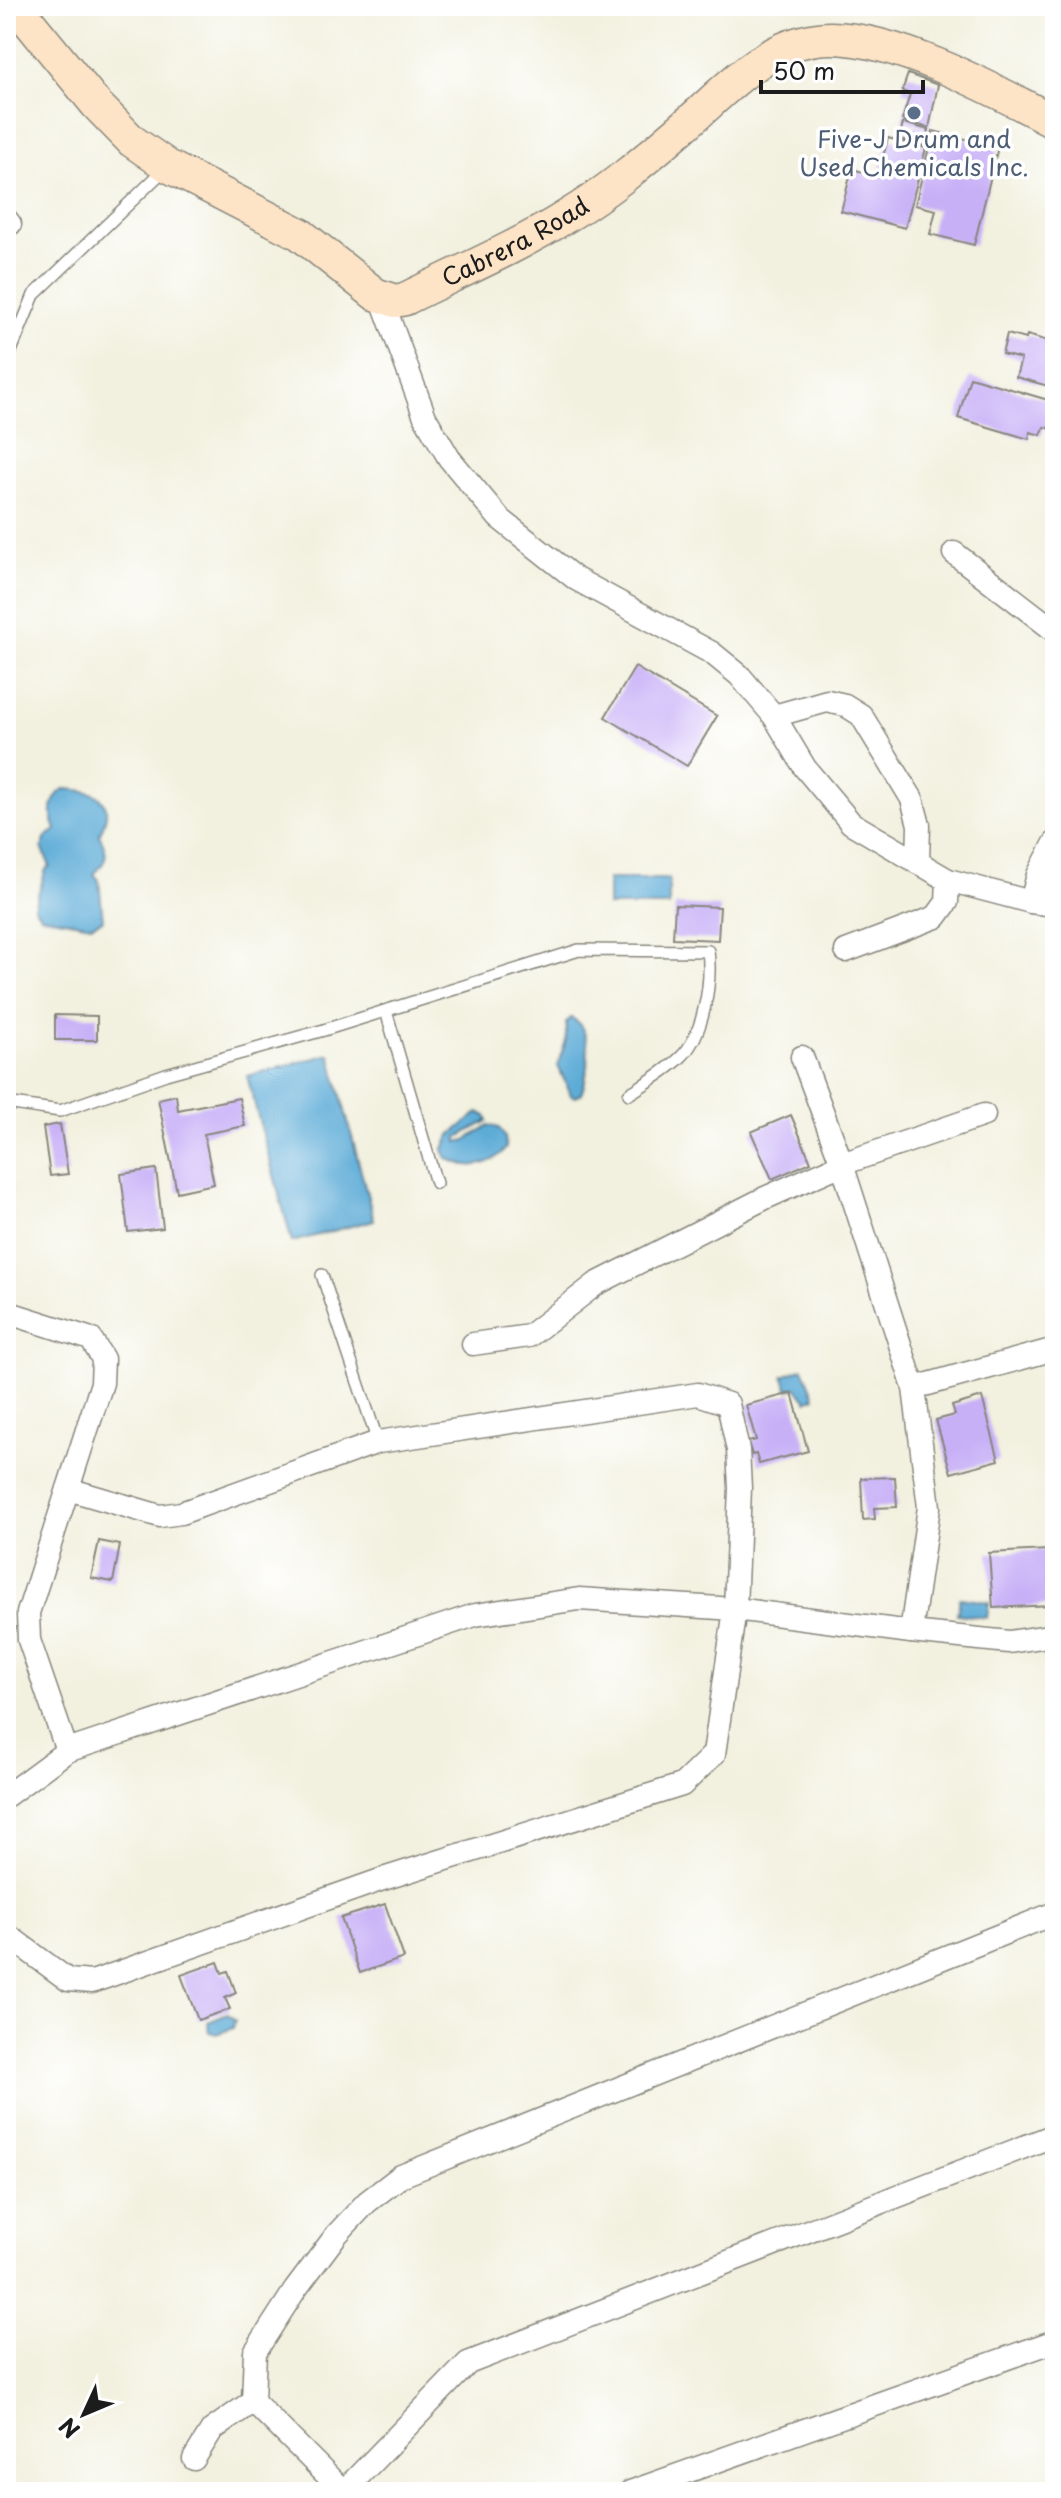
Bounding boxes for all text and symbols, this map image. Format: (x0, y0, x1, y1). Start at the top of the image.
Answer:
scale bar (761, 44, 923, 94)
text: 50 m (773, 52, 835, 88)
marker: Five-J Drum and Used Chemicals Inc. (905, 104, 923, 122)
place label: Five-J Drum and Used Chemicals Inc. (799, 120, 1029, 184)
street label: Cabrera Road (435, 187, 595, 295)
north arrow (44, 2374, 124, 2454)
text: N (51, 2411, 86, 2447)

